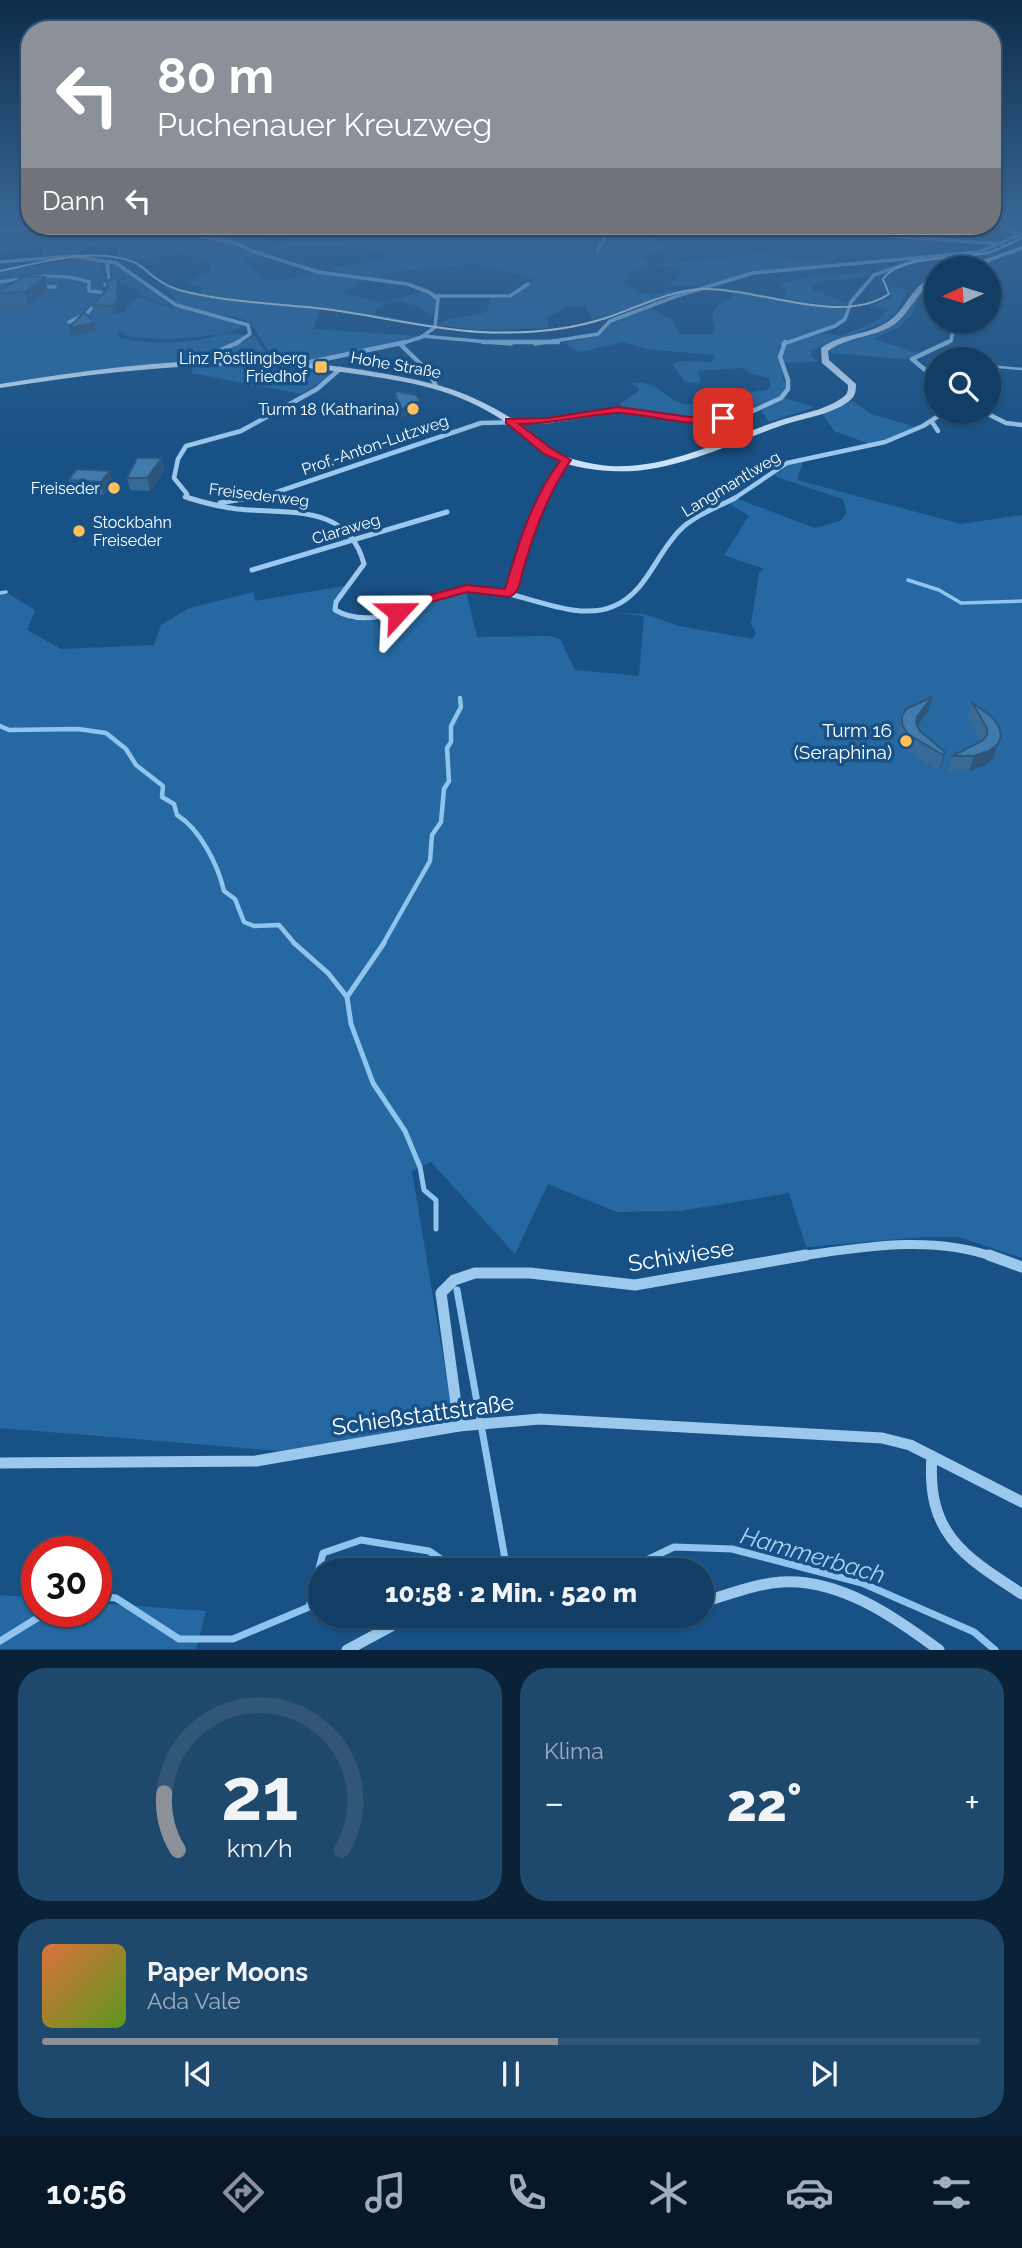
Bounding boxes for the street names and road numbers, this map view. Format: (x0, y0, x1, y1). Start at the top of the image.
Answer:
street label: Hohe Straße (349, 348, 443, 382)
street label: Prof.-Anton-Lutzweg (299, 411, 451, 479)
street label: Langmantlweg (678, 447, 784, 521)
street label: Freisederweg (208, 479, 310, 511)
street label: Claraweg (310, 510, 382, 548)
street label: Schiwiese (626, 1233, 736, 1277)
street label: Schießstattstraße (330, 1388, 516, 1440)

